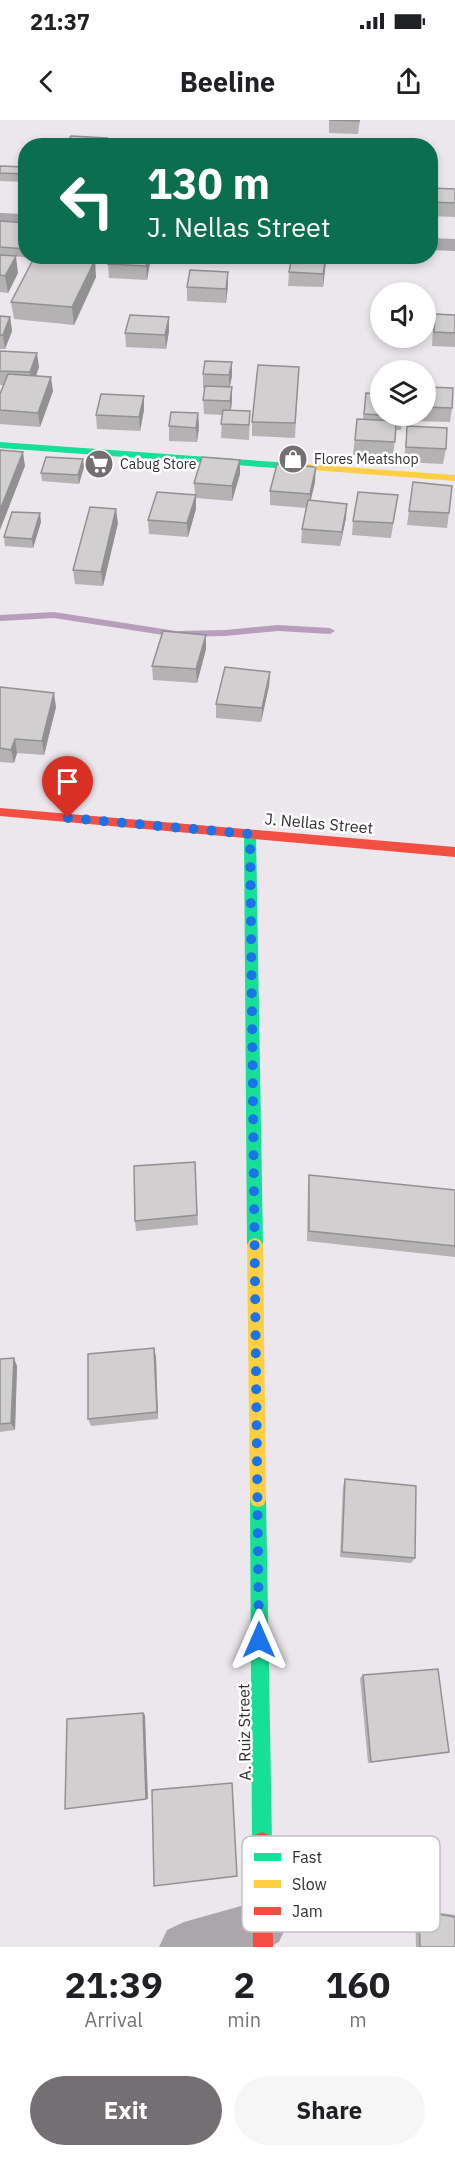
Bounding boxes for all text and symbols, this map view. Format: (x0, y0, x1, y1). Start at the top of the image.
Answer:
text: 21:37 (30, 7, 90, 36)
text: Beeline (180, 64, 275, 99)
icon: back (30, 65, 63, 98)
icon: share (392, 65, 425, 98)
text: 130 m (147, 156, 270, 211)
icon: left (48, 162, 126, 240)
text: J. Nellas Street (147, 209, 330, 244)
map controls (370, 282, 436, 426)
button: sound (370, 282, 436, 348)
button: layers (370, 360, 436, 426)
shop icon: Flores Meatshop (277, 443, 309, 475)
supermarket icon: Cabug Store (83, 448, 115, 480)
place label: Flores Meatshop (314, 450, 419, 468)
place label: Cabug Store (120, 455, 197, 473)
pin (42, 756, 93, 818)
icon: arrive (51, 765, 84, 798)
street label: J. Nellas Street (264, 808, 374, 838)
position arrow (227, 1608, 291, 1672)
street label: A. Ruiz Street (233, 1683, 255, 1781)
legend (242, 1836, 440, 1932)
text: Fast (292, 1847, 322, 1867)
text: Slow (292, 1874, 327, 1894)
text: Jam (292, 1901, 323, 1921)
text: 21:39 (65, 1961, 163, 2008)
text: 2 (233, 1961, 255, 2008)
text: 160 (326, 1961, 390, 2008)
text: Arrival (85, 2006, 143, 2033)
text: min (227, 2006, 261, 2033)
text: m (349, 2006, 367, 2033)
button: Exit (30, 2076, 222, 2145)
button: Share (234, 2076, 425, 2145)

